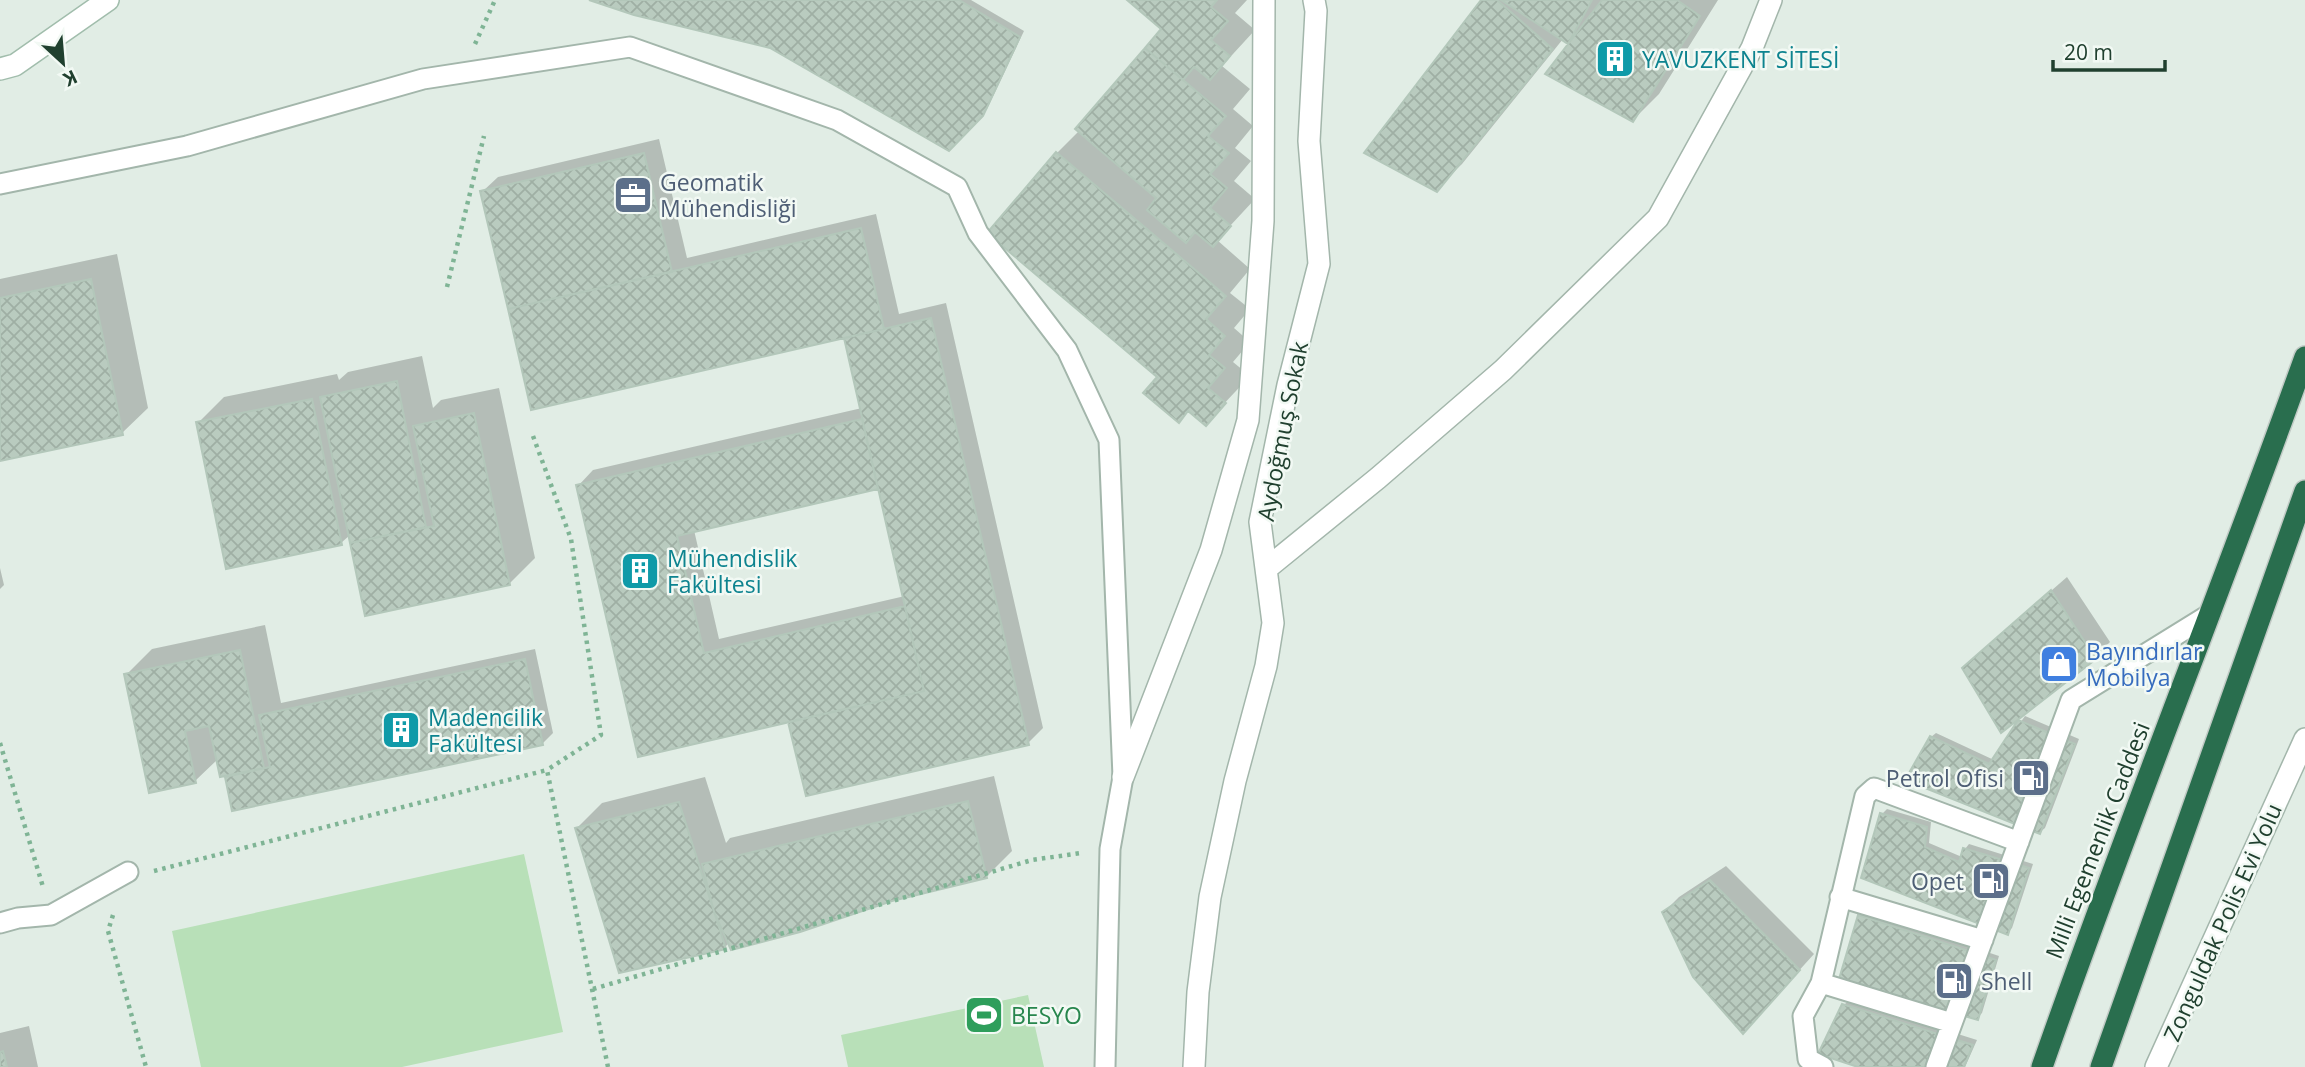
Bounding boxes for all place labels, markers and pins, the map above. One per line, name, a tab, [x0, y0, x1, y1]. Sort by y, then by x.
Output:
building icon: YAVUZKENT SİTESİ	[1594, 38, 1636, 80]
place label: YAVUZKENT SİTESİ	[1642, 43, 1839, 75]
place label: Geomatik Mühendisliği	[660, 166, 797, 224]
office icon: Geomatik Mühendisliği	[612, 174, 654, 216]
place label: Mühendislik Fakültesi	[667, 542, 797, 600]
building icon: Mühendislik Fakültesi	[619, 550, 661, 592]
place label: Bayındırlar Mobilya	[2086, 635, 2203, 693]
shop icon: Bayındırlar Mobilya	[2038, 643, 2080, 685]
place label: Madencilik Fakültesi	[428, 701, 543, 759]
building icon: Madencilik Fakültesi	[380, 709, 422, 751]
fuel station icon: Petrol Ofisi	[2010, 757, 2052, 799]
place label: Petrol Ofisi	[1886, 762, 2004, 794]
fuel station icon: Opet	[1970, 860, 2012, 902]
place label: Opet	[1911, 865, 1964, 897]
fuel station icon: Shell	[1933, 960, 1975, 1002]
place label: Shell	[1981, 965, 2032, 997]
sports icon: BESYO	[963, 994, 1005, 1036]
place label: BESYO	[1011, 999, 1082, 1031]

